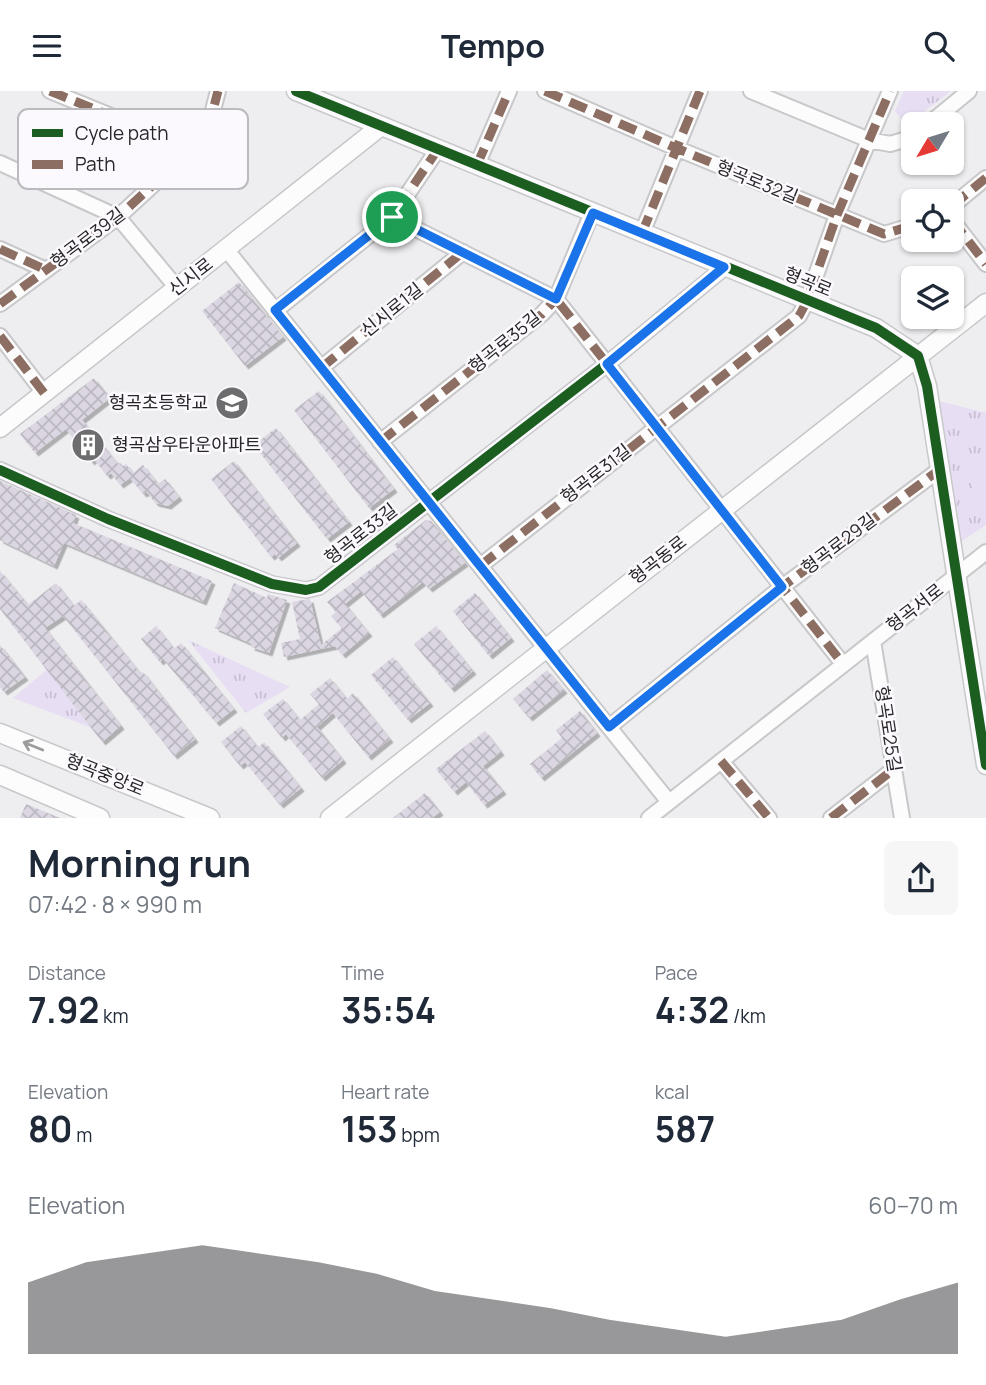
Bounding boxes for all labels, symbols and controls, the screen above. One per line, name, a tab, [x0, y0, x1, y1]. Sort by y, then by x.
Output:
text: Tempo	[441, 24, 545, 68]
icon: menu	[28, 27, 66, 65]
icon: search	[920, 27, 958, 65]
legend	[18, 109, 248, 189]
north arrow	[901, 112, 964, 175]
map controls	[901, 112, 964, 329]
text: Cycle path	[75, 120, 169, 146]
text: Path	[75, 151, 115, 177]
street label: 형곡로32길	[713, 154, 802, 208]
pin	[362, 187, 422, 247]
button: locate	[901, 189, 964, 252]
icon: arrive	[373, 198, 411, 236]
street label: 형곡로39길	[45, 201, 130, 273]
street label: 신시로	[163, 251, 217, 301]
street label: 형곡로	[781, 261, 836, 302]
button: layers	[901, 266, 964, 329]
street label: 신시로1길	[355, 277, 427, 342]
street label: 형곡로35길	[463, 305, 546, 378]
school or university icon: 형곡초등학교	[213, 384, 251, 422]
place label: 형곡초등학교	[109, 390, 208, 414]
building icon: 형곡삼우타운아파트	[69, 426, 107, 464]
place label: 형곡삼우타운아파트	[112, 432, 261, 456]
street label: 형곡로31길	[555, 438, 636, 508]
street label: 형곡로33길	[319, 497, 402, 569]
street label: 형곡로29길	[796, 507, 881, 579]
street label: 형곡동로	[624, 529, 691, 589]
street label: 형곡서로	[881, 577, 948, 637]
street label: 형곡로25길	[870, 684, 908, 774]
one-way arrow	[23, 738, 45, 751]
street label: 형곡중앙로	[62, 747, 148, 801]
text: Morning run	[28, 836, 251, 888]
button: share	[884, 841, 958, 915]
text: 07:42 · 8 × 990 m	[28, 888, 202, 920]
text: Distance	[28, 960, 106, 986]
text: Time	[341, 960, 384, 986]
text: Pace	[655, 960, 698, 986]
text: 7.92	[28, 986, 99, 1034]
text: 35:54	[341, 986, 436, 1034]
text: 4:32	[655, 986, 729, 1034]
text: km	[99, 1003, 129, 1029]
text: /km	[729, 1003, 766, 1029]
text: Elevation	[28, 1079, 108, 1105]
text: Heart rate	[341, 1079, 429, 1105]
text: kcal	[655, 1079, 689, 1105]
text: 80	[28, 1105, 72, 1153]
text: 153	[341, 1105, 398, 1153]
text: 587	[655, 1105, 715, 1153]
text: m	[72, 1122, 92, 1148]
text: bpm	[398, 1122, 440, 1148]
text: Elevation	[28, 1189, 125, 1221]
text: 60–70 m	[868, 1189, 958, 1221]

